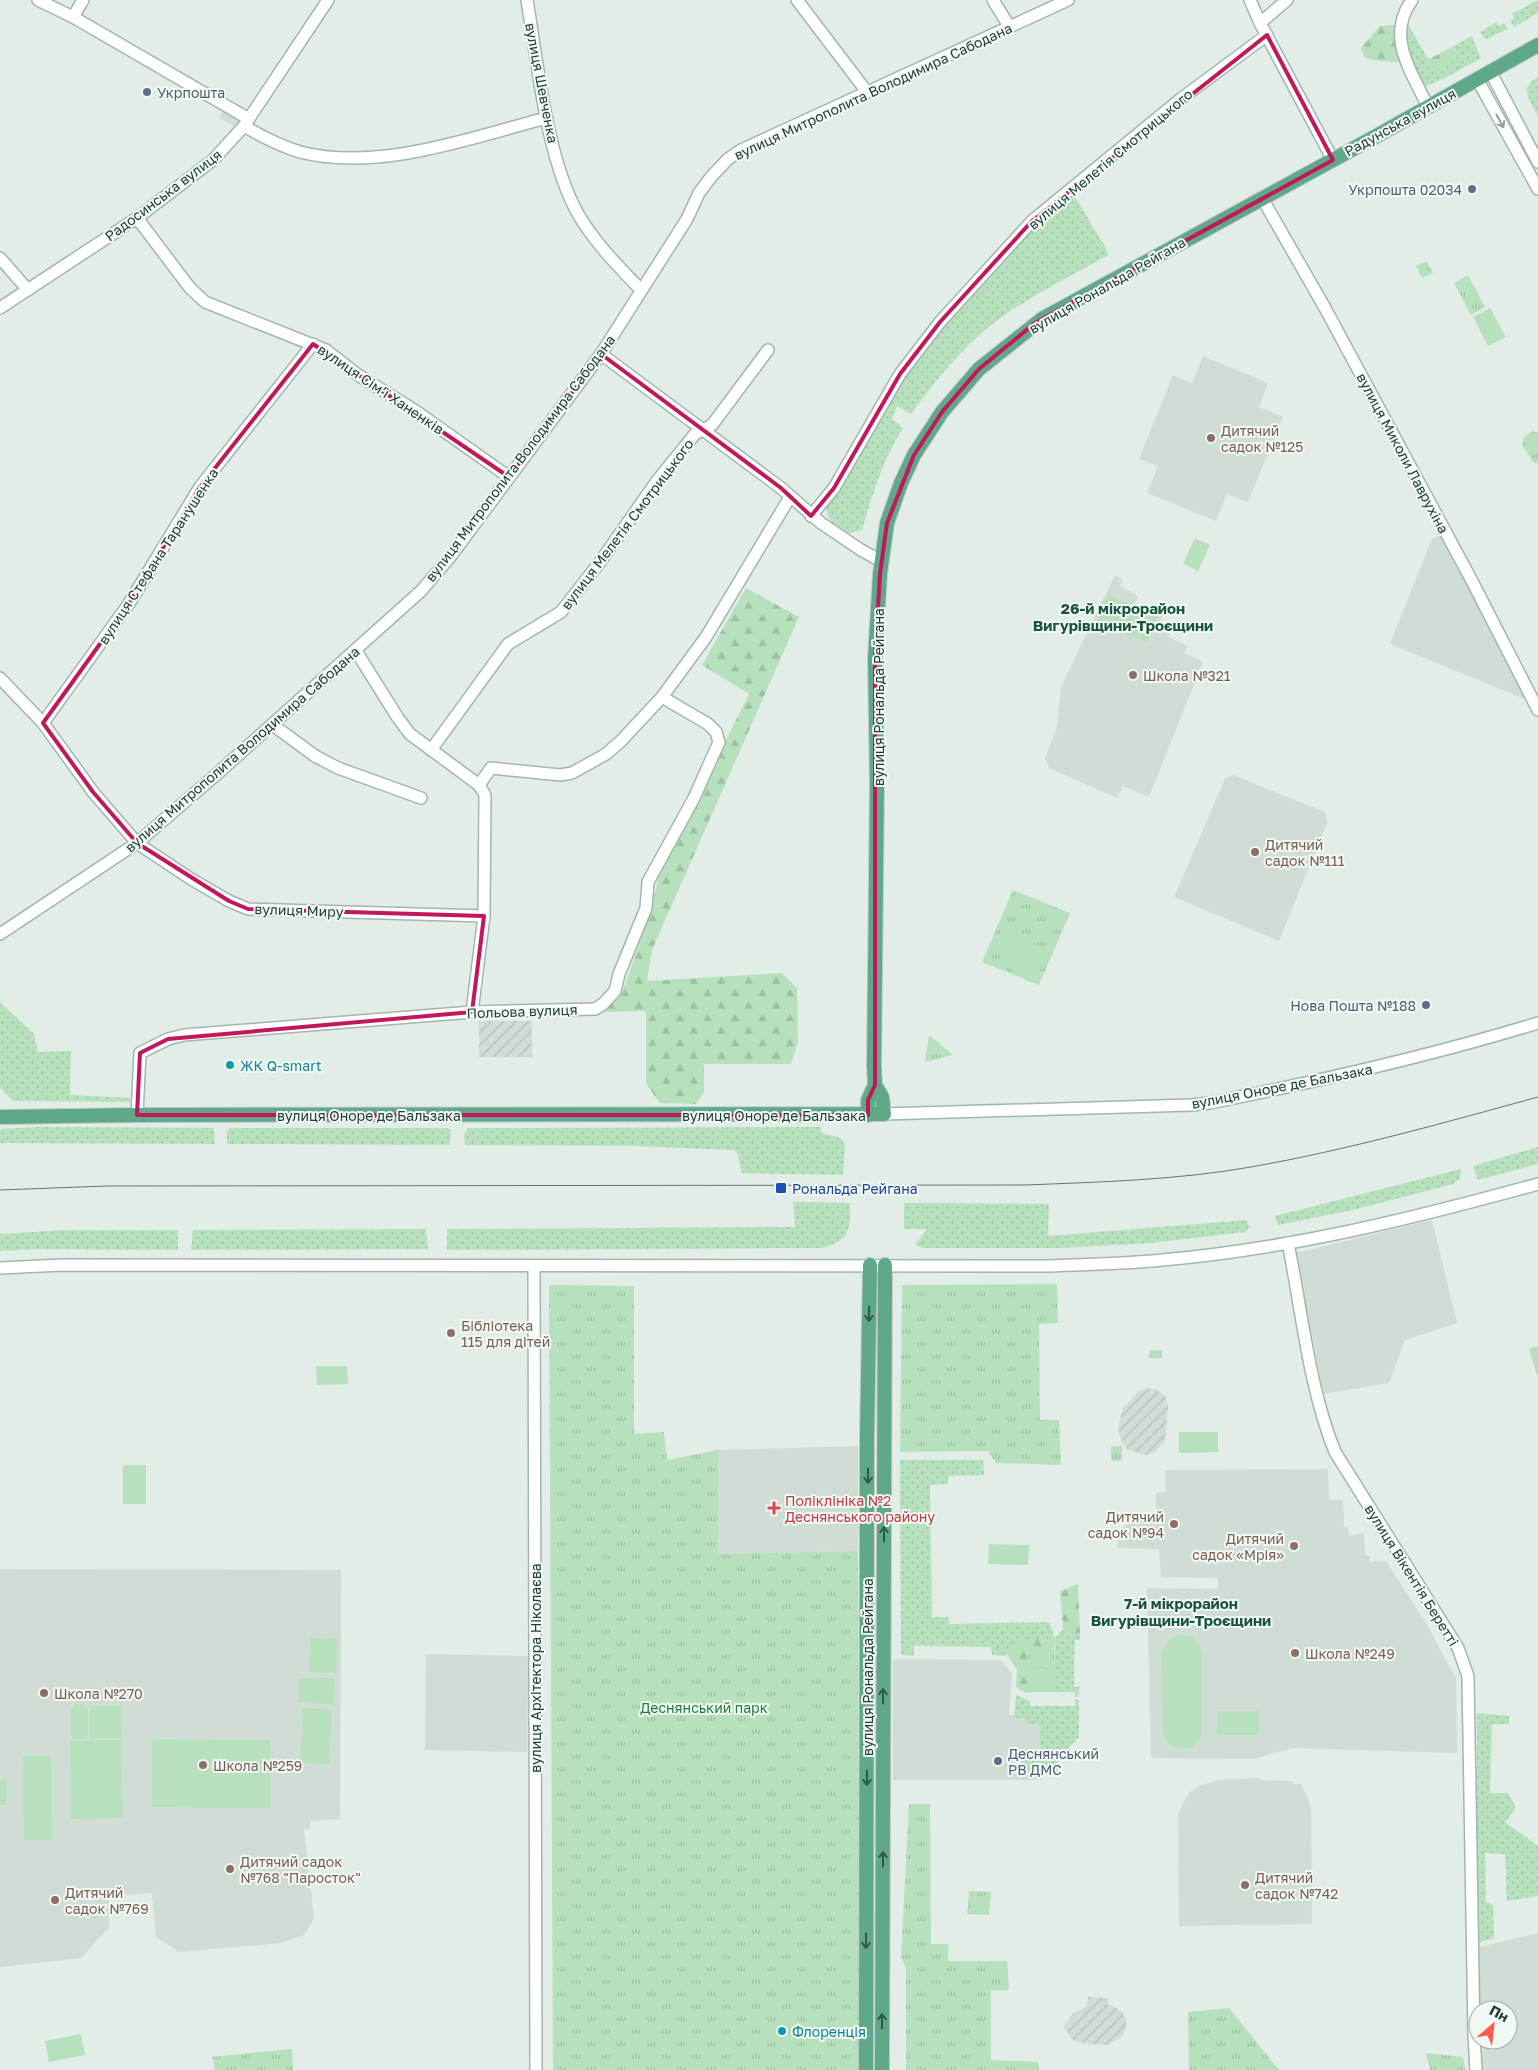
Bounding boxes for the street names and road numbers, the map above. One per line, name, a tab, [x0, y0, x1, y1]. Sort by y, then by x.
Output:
street label: вулиця Митрополита Володимира Сабодана	[731, 19, 1015, 163]
street label: вулиця Шевченка	[522, 21, 562, 145]
street label: Радунська вулиця	[1341, 84, 1459, 160]
street label: вулиця Мелетія Смотрицького	[1024, 85, 1196, 233]
street label: Радосинська вулиця	[101, 146, 225, 244]
street label: вулиця Рональда Рейгана	[1026, 233, 1188, 337]
street label: вулиця Митрополита Володимира Сабодана	[422, 331, 618, 585]
street label: вулиця Сімʼї Ханенків	[315, 340, 447, 438]
street label: вулиця Миколи Лаврухіна	[1353, 370, 1453, 536]
street label: вулиця Мелетія Смотрицького	[557, 435, 697, 613]
street label: вулиця Стефана Таранушенка	[95, 465, 221, 647]
street label: вулиця Рональда Рейгана	[870, 608, 887, 786]
street label: вулиця Митрополита Володимира Сабодана	[121, 643, 363, 855]
street label: вулиця Миру	[254, 900, 344, 920]
street label: Польова вулиця	[466, 1001, 578, 1021]
street label: вулиця Оноре де Бальзака	[1190, 1060, 1374, 1112]
street label: вулиця Оноре де Бальзака	[277, 1107, 461, 1124]
street label: вулиця Оноре де Бальзака	[682, 1107, 866, 1124]
street label: вулиця Вікентія Беретті	[1361, 1501, 1463, 1649]
street label: вулиця Архітектора Ніколаєва	[527, 1563, 544, 1773]
street label: вулиця Рональда Рейгана	[859, 1578, 876, 1756]

